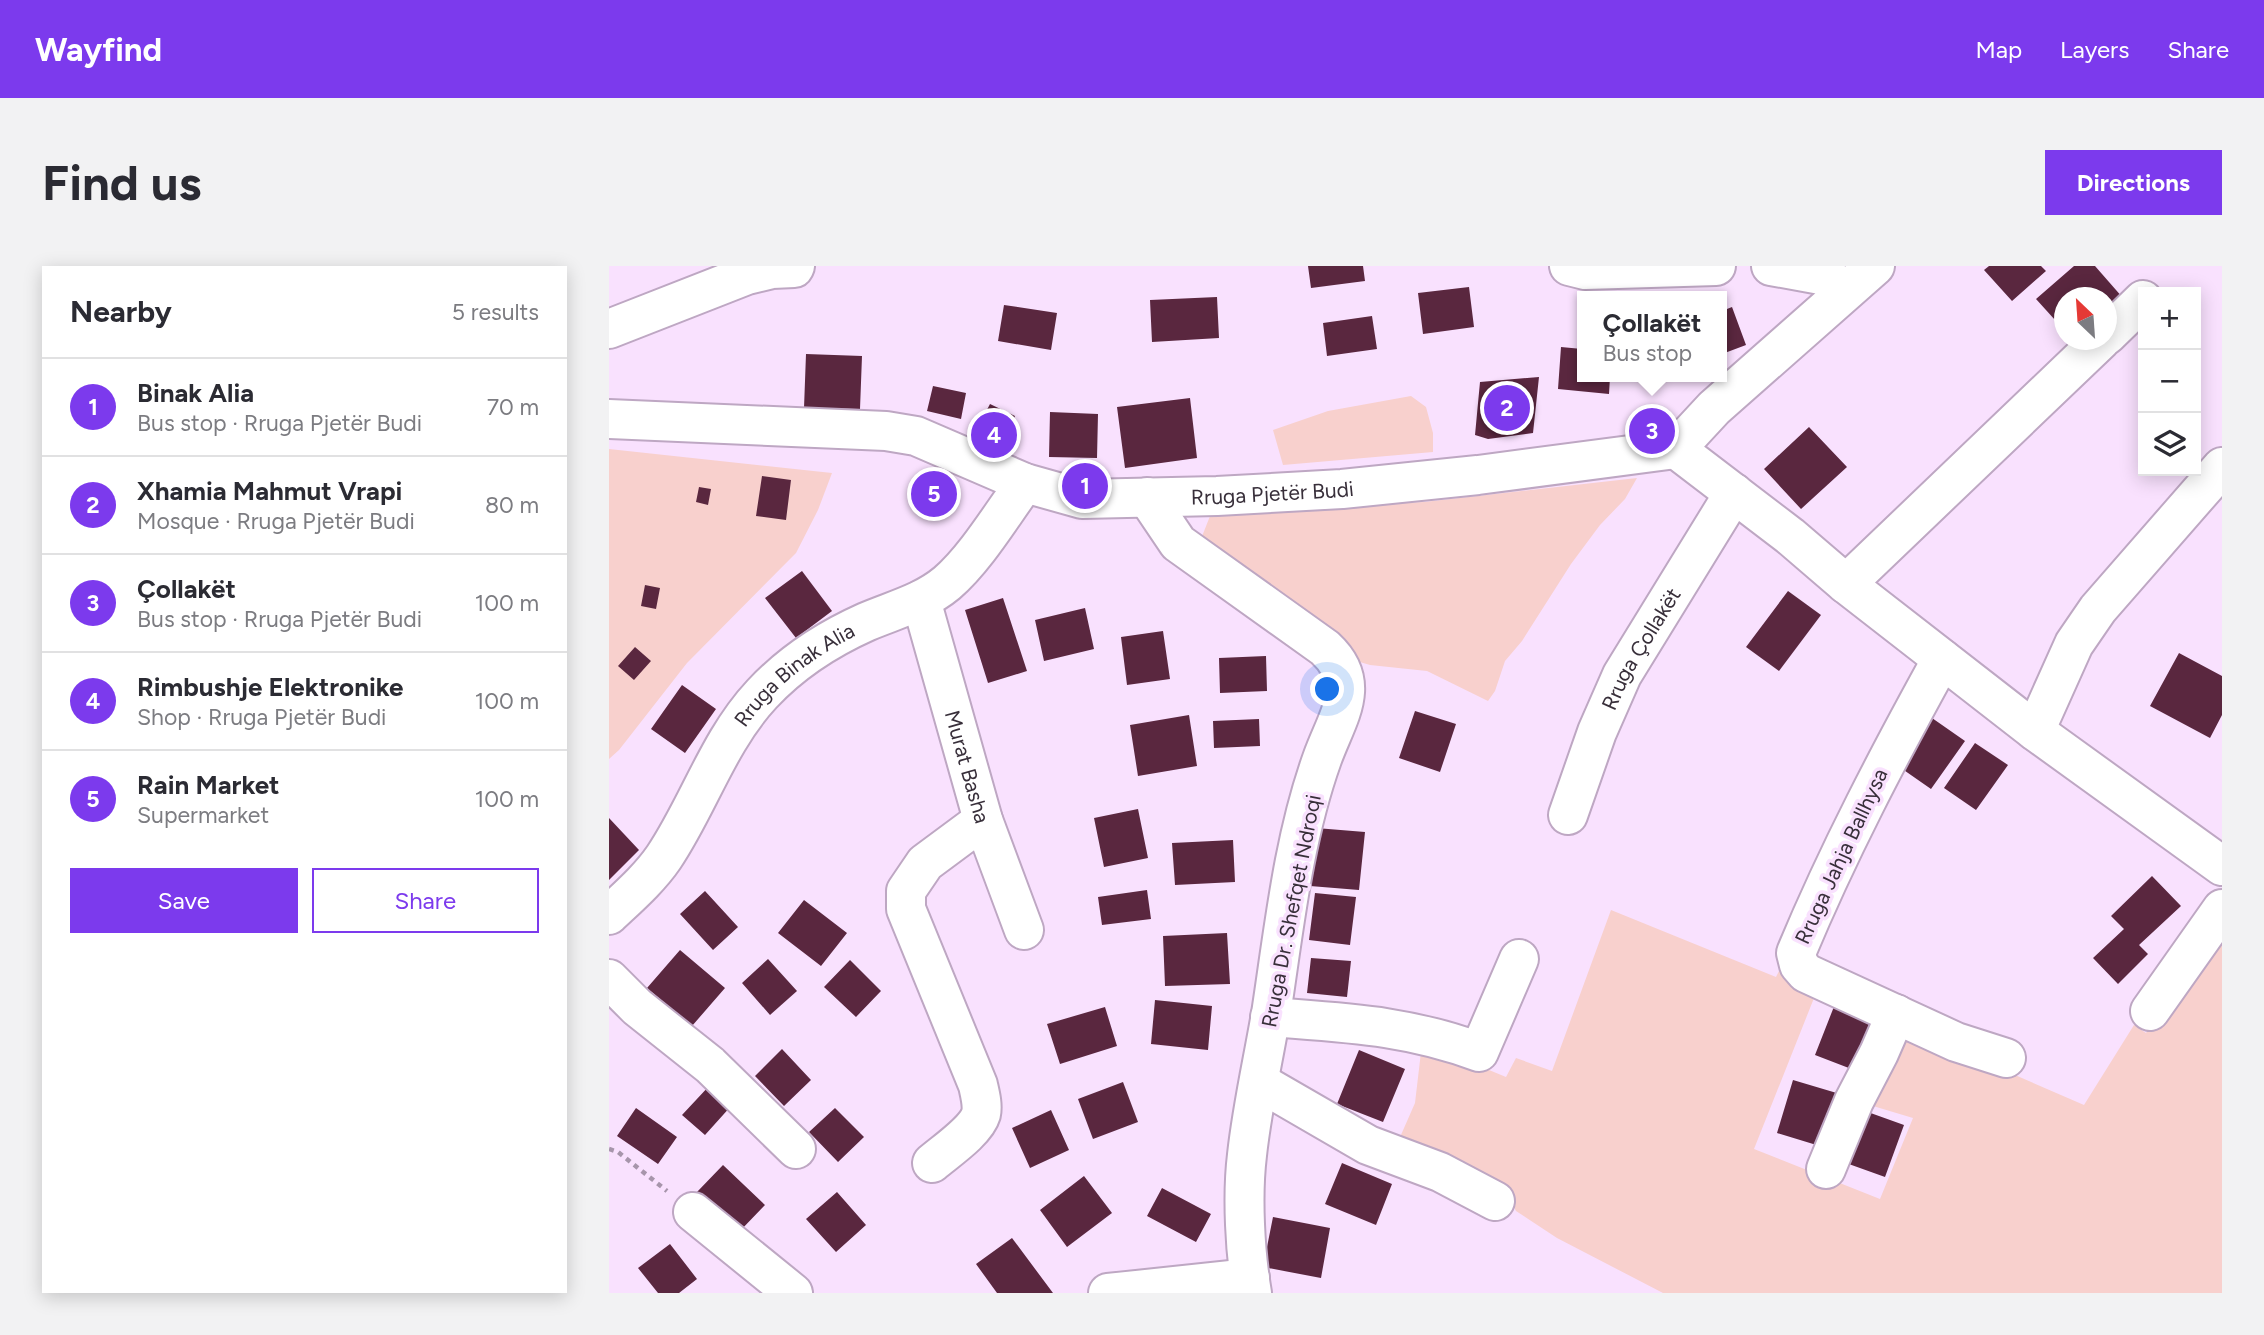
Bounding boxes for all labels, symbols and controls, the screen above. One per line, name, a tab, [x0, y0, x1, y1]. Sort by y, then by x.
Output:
text: Wayfind	[35, 30, 162, 69]
text: Map	[1975, 35, 2022, 64]
text: Layers	[2060, 35, 2129, 64]
text: Share	[2167, 35, 2229, 64]
button: Directions	[2045, 150, 2222, 215]
text: Find us	[42, 153, 201, 212]
north arrow	[2054, 287, 2117, 350]
map controls	[2138, 287, 2201, 476]
button: +	[2138, 287, 2201, 350]
popup	[1577, 291, 1727, 382]
text: Nearby	[70, 293, 172, 330]
text: 5 results	[452, 298, 539, 326]
text: Çollakët	[1603, 307, 1701, 339]
text: Bus stop	[1603, 339, 1692, 367]
button: −	[2138, 350, 2201, 413]
text: Binak Alia	[137, 377, 254, 409]
pin: 2	[1484, 382, 1530, 434]
text: 1	[88, 393, 98, 421]
text: 70 m	[487, 393, 539, 421]
pin: 3	[1629, 405, 1675, 457]
text: Bus stop · Rruga Pjetër Budi	[137, 409, 422, 437]
pin: 4	[971, 409, 1017, 461]
button: layers	[2138, 413, 2201, 476]
pin: 1	[1062, 460, 1108, 512]
pin: 5	[911, 468, 957, 520]
text: Xhamia Mahmut Vrapi	[137, 475, 402, 507]
street label: Rruga Pjetër Budi	[1191, 475, 1355, 509]
text: 2	[86, 491, 100, 519]
text: 80 m	[485, 491, 539, 519]
text: Mosque · Rruga Pjetër Budi	[137, 507, 415, 535]
text: Çollakët	[137, 573, 236, 605]
street label: Rruga Çollakët	[1596, 583, 1685, 714]
text: 3	[87, 589, 99, 617]
text: 100 m	[475, 589, 539, 617]
text: Bus stop · Rruga Pjetër Budi	[137, 605, 422, 633]
street label: Rruga Binak Alia	[728, 617, 858, 731]
text: Rimbushje Elektronike	[137, 671, 403, 703]
your location	[1310, 672, 1344, 706]
text: 4	[86, 687, 100, 715]
text: 100 m	[475, 687, 539, 715]
text: Shop · Rruga Pjetër Budi	[137, 703, 386, 731]
street label: Murat Basha	[940, 707, 996, 826]
street label: Rruga Jahja Ballhysa	[1789, 764, 1893, 948]
text: Rain Market	[137, 769, 280, 801]
text: 5	[86, 785, 100, 813]
text: 100 m	[475, 785, 539, 813]
street label: Rruga Dr. Shefqet Ndroqi	[1256, 792, 1326, 1030]
text: Supermarket	[137, 801, 269, 829]
button: Save	[70, 868, 298, 933]
button: Share	[312, 868, 539, 933]

